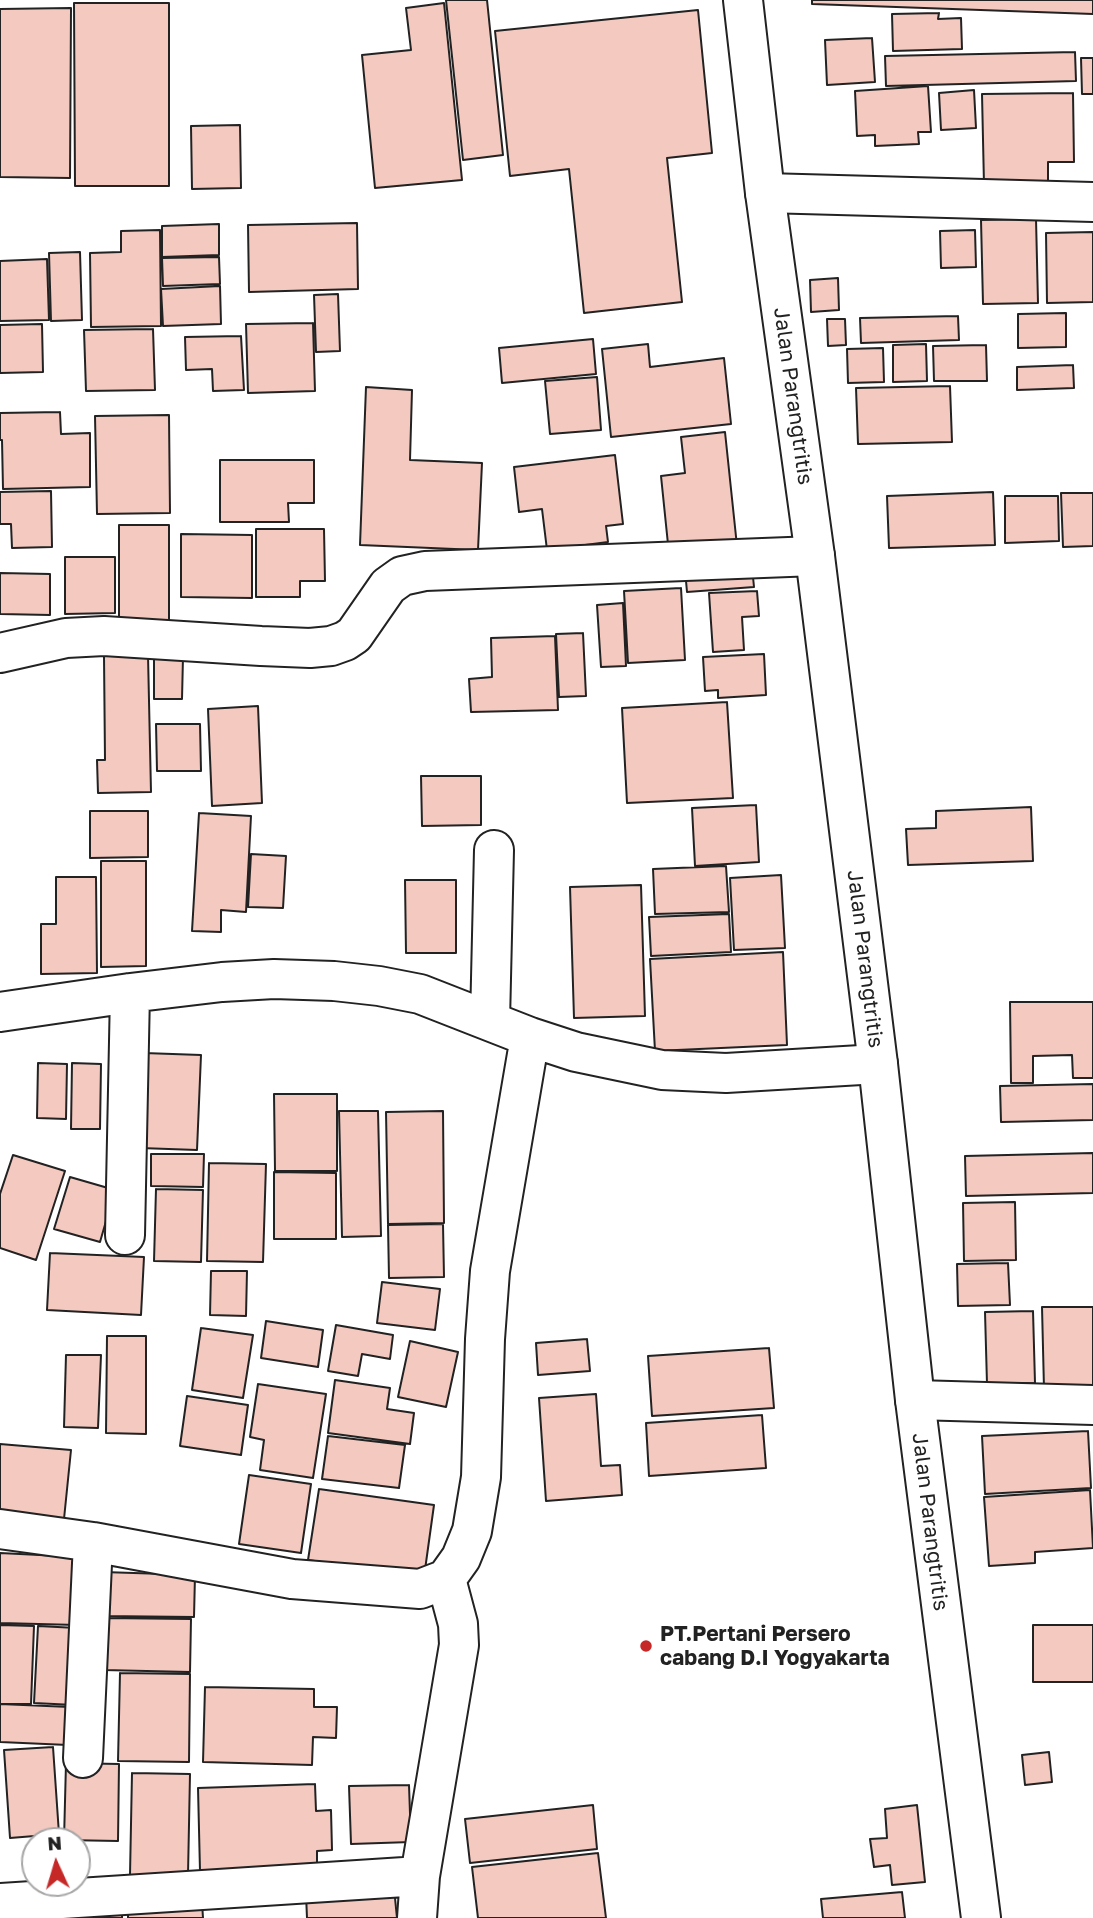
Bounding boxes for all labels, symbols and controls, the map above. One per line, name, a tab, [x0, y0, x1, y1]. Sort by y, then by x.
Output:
street label: Jalan Parangtritis	[768, 306, 818, 486]
street label: Jalan Parangtritis	[842, 869, 888, 1049]
street label: Jalan Parangtritis	[907, 1432, 953, 1612]
place label: PT.Pertani Persero cabang D.I Yogyakarta	[660, 1621, 890, 1671]
marker: PT.Pertani Persero cabang D.I Yogyakarta	[638, 1638, 654, 1654]
north arrow	[21, 1827, 91, 1897]
text: N	[47, 1831, 63, 1855]

